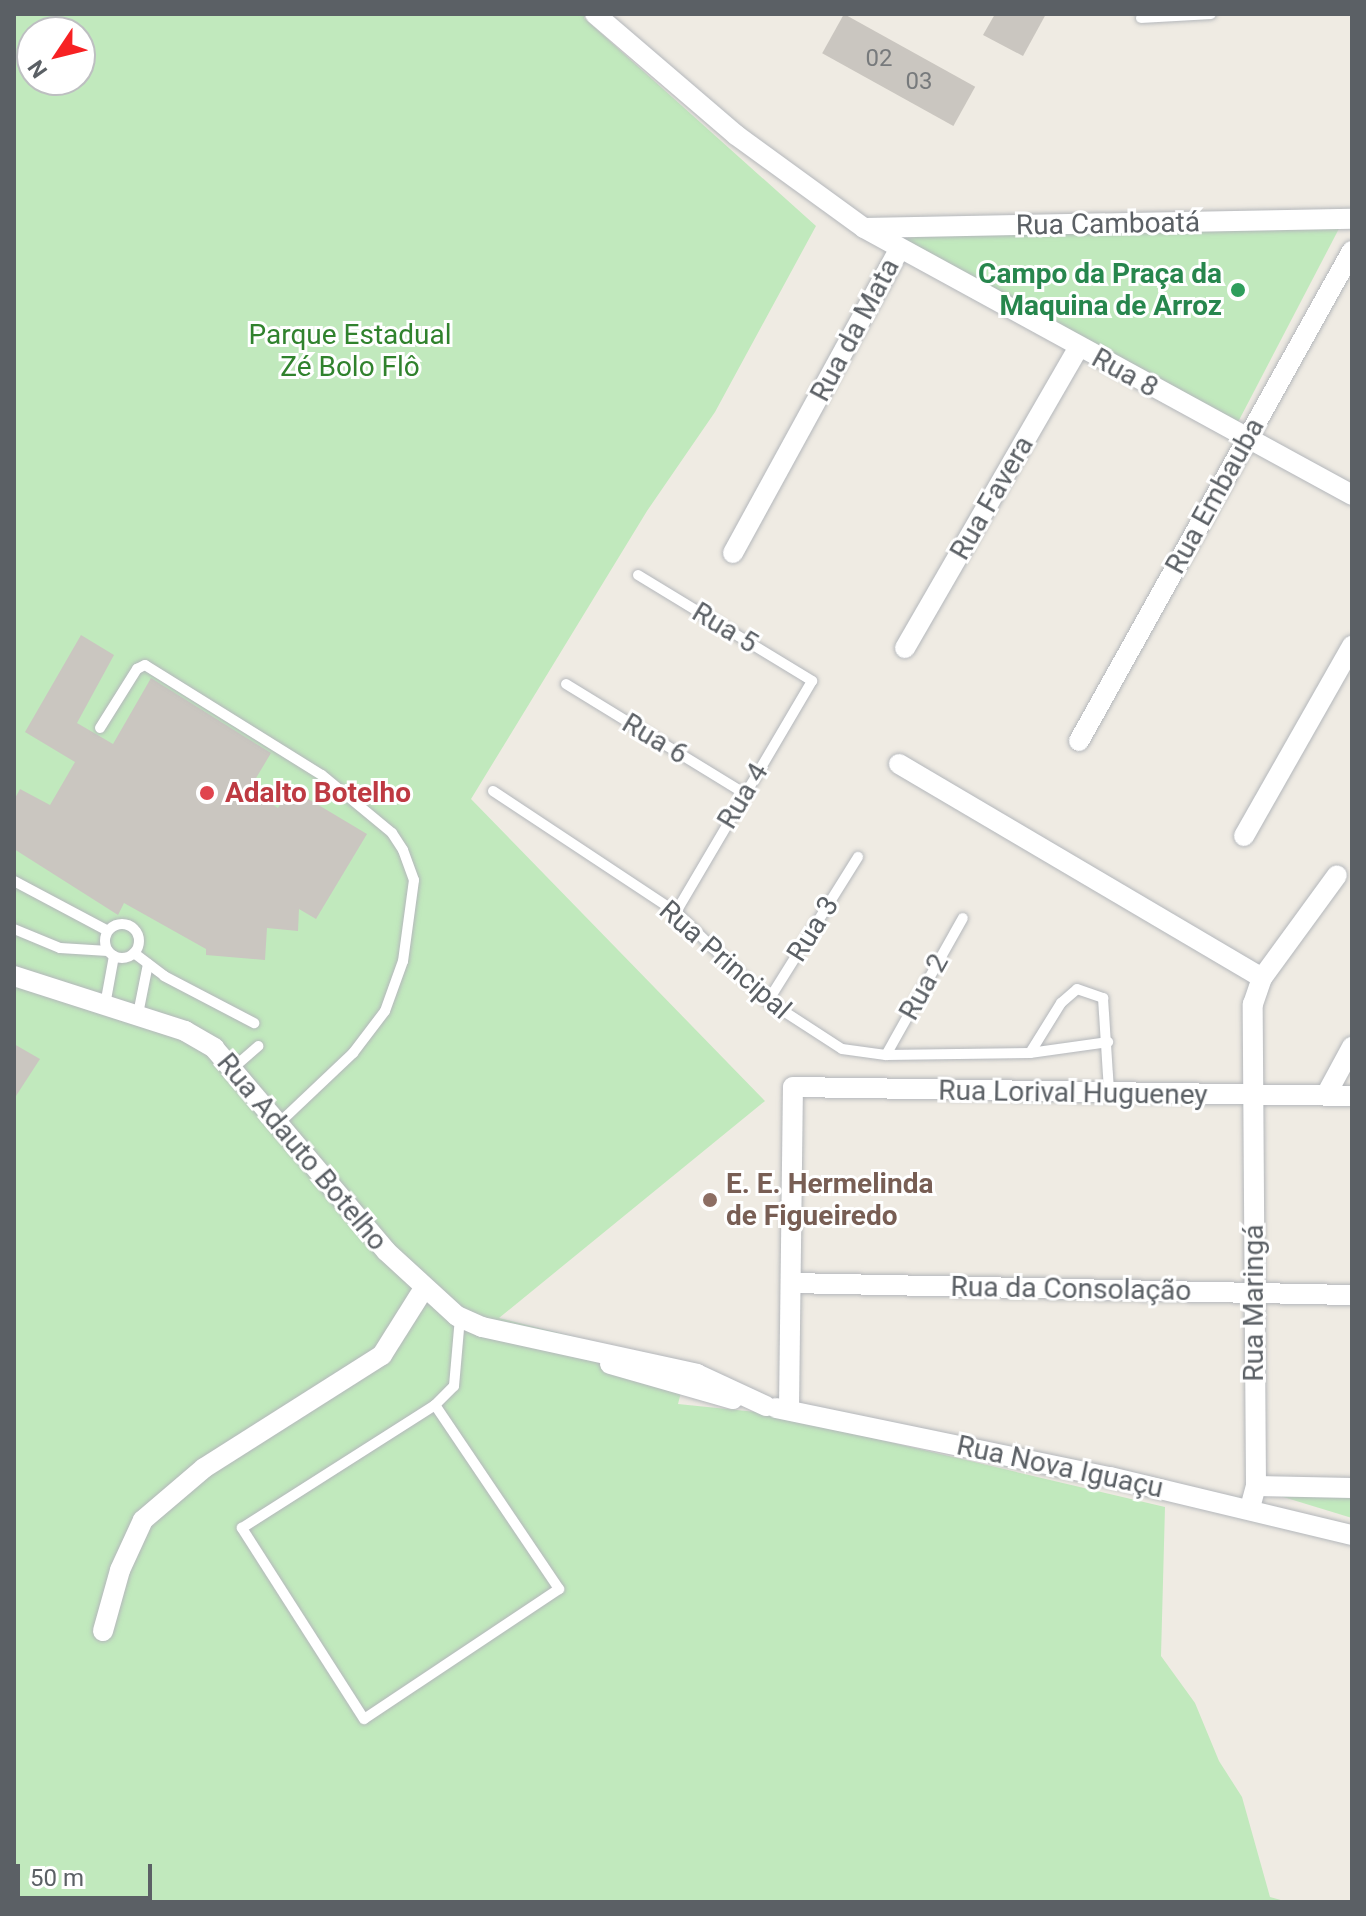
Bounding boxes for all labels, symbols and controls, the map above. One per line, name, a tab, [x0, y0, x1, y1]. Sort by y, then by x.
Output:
north arrow	[16, 16, 96, 96]
house number: 02	[866, 45, 892, 73]
text: N	[23, 55, 52, 82]
house number: 03	[906, 68, 932, 96]
street label: Rua Camboatá	[1016, 206, 1200, 242]
street label: Rua da Mata	[803, 253, 907, 407]
place label: Campo da Praça da Maquina de Arroz	[978, 257, 1222, 323]
marker: Campo da Praça da Maquina de Arroz	[1229, 281, 1247, 299]
park label: Parque Estadual Zé Bolo Flô	[248, 318, 452, 384]
street label: Rua 8	[1086, 341, 1164, 405]
street label: Rua Embauba	[1158, 412, 1272, 580]
street label: Rua Favera	[943, 430, 1041, 566]
street label: Rua 5	[686, 595, 764, 661]
street label: Rua 6	[616, 706, 694, 772]
street label: Rua 4	[710, 757, 776, 835]
place label: Adalto Botelho	[225, 776, 411, 810]
marker: Adalto Botelho	[196, 782, 218, 804]
street label: Rua 3	[780, 890, 846, 968]
street label: Rua Principal	[652, 894, 798, 1026]
street label: Rua 2	[892, 948, 956, 1026]
street label: Rua Adauto Botelho	[210, 1047, 394, 1257]
street label: Rua Lorival Hugueney	[938, 1074, 1208, 1112]
place label: E. E. Hermelinda de Figueiredo	[726, 1167, 933, 1233]
marker: E. E. Hermelinda de Figueiredo	[701, 1191, 719, 1209]
street label: Rua Maringá	[1237, 1224, 1271, 1382]
street label: Rua da Consolação	[950, 1270, 1192, 1308]
street label: Rua Nova Iguaçu	[954, 1429, 1166, 1505]
scale bar	[20, 1848, 156, 1898]
text: 50 m	[30, 1864, 84, 1892]

